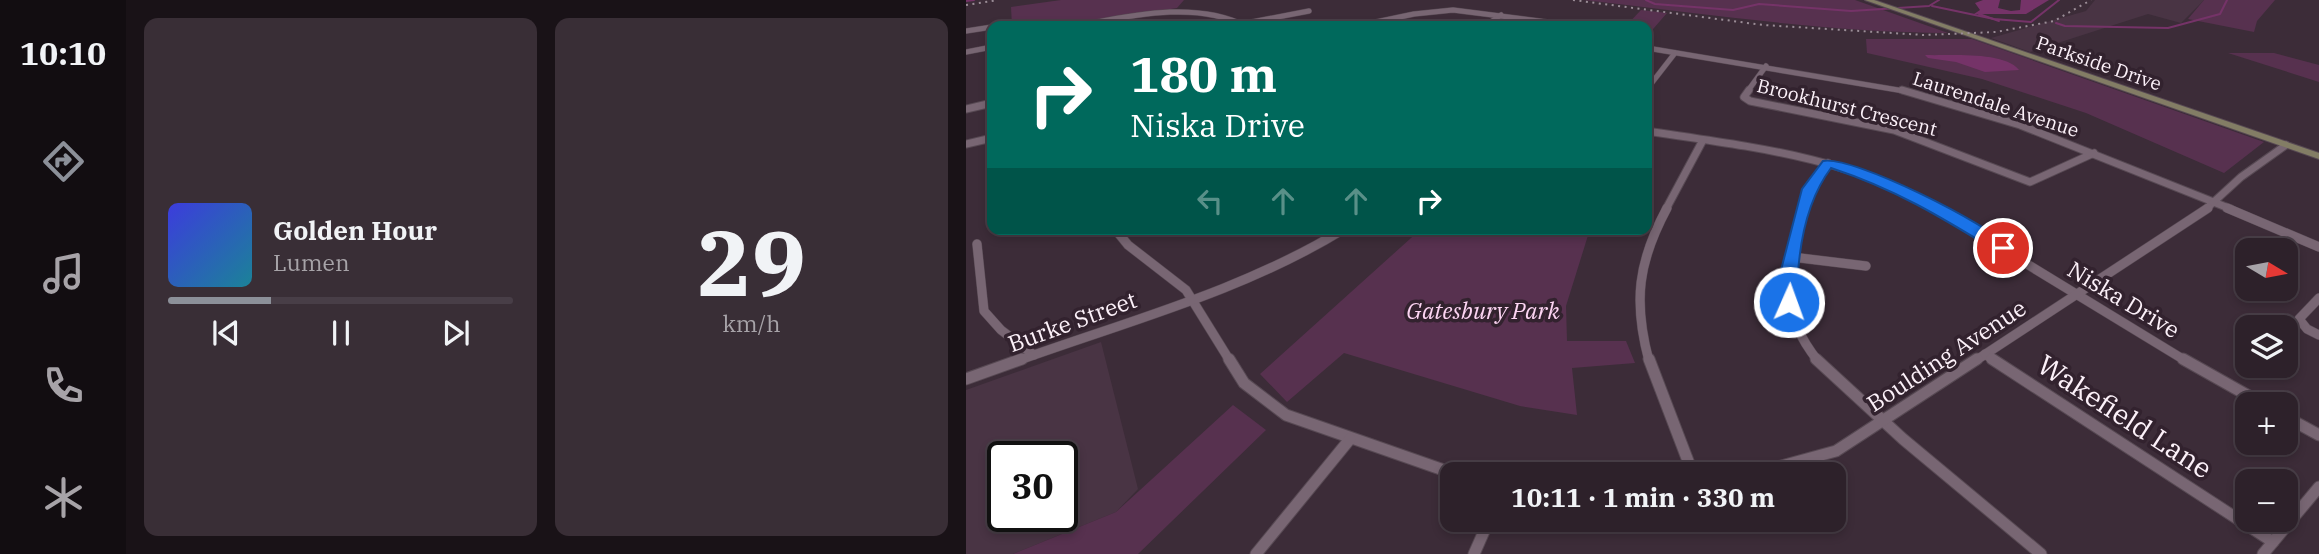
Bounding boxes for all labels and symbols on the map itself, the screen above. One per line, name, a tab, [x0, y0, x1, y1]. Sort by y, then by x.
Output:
street label: Parkside Drive	[2033, 30, 2165, 96]
street label: Laurendale Avenue	[1910, 66, 2082, 142]
street label: Brookhurst Crescent	[1754, 73, 1940, 141]
pin	[1973, 218, 2033, 278]
north arrow	[2235, 238, 2298, 301]
street label: Niska Drive	[2062, 254, 2186, 344]
position arrow	[1752, 265, 1826, 339]
street label: Burke Street	[1003, 284, 1141, 358]
street label: Boulding Avenue	[1861, 292, 2031, 418]
park label: Gatesbury Park	[1406, 295, 1560, 325]
street label: Wakefield Lane	[2031, 346, 2219, 486]
speed limit sign: 30	[987, 441, 1078, 532]

